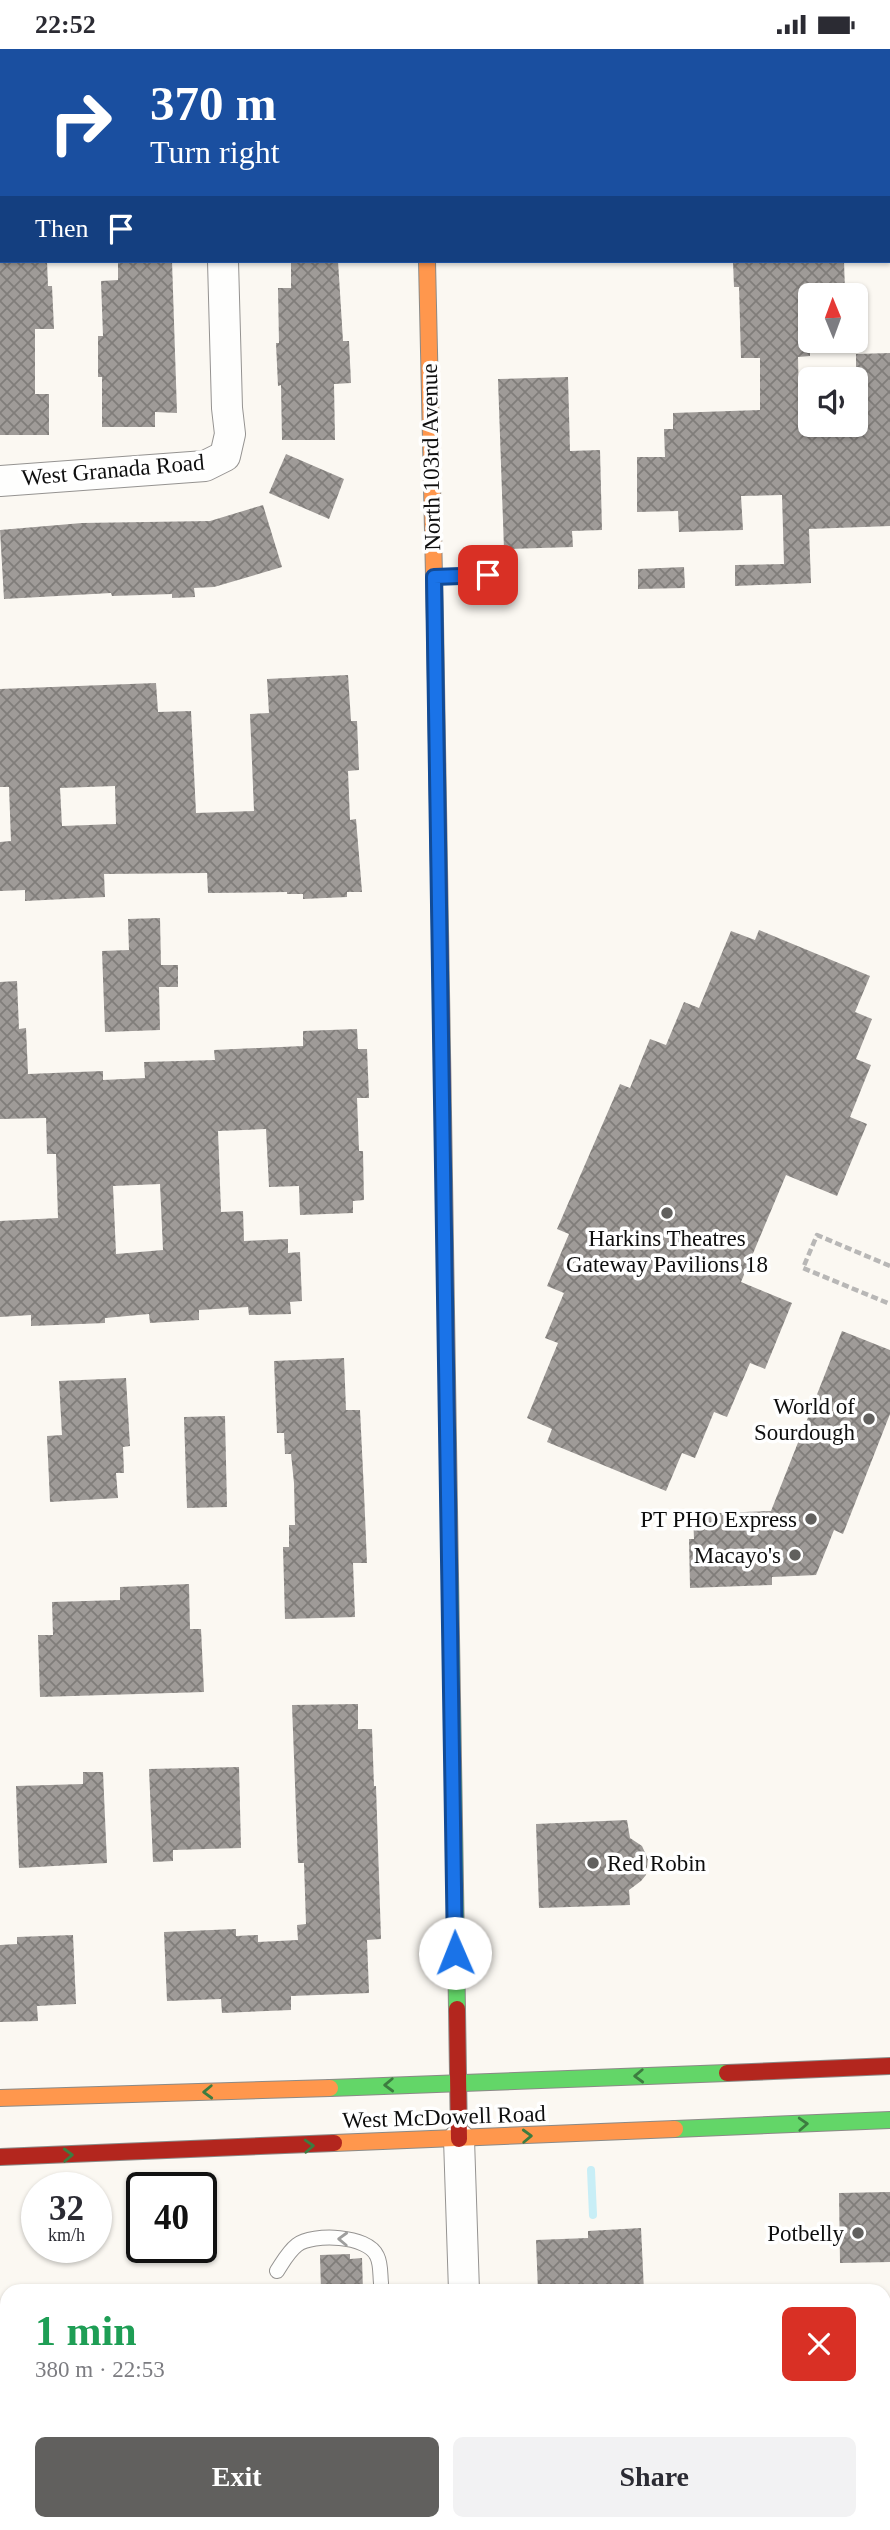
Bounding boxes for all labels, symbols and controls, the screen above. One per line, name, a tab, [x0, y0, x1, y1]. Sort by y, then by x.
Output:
text: 22:52	[35, 10, 96, 39]
text: 370 m	[150, 76, 277, 131]
icon: right	[35, 77, 126, 168]
text: Turn right	[150, 134, 280, 170]
icon: arrive	[102, 210, 140, 248]
text: Then	[35, 214, 88, 243]
north arrow	[798, 283, 868, 353]
map controls	[798, 283, 868, 437]
street label: North 103rd Avenue	[417, 363, 445, 551]
button: sound	[798, 367, 868, 437]
street label: West Granada Road	[21, 450, 206, 490]
pin	[458, 545, 518, 605]
icon: arrive	[469, 556, 507, 594]
marker: Harkins Theatres Gateway Pavilions 18	[659, 1205, 675, 1221]
place label: Harkins Theatres Gateway Pavilions 18	[566, 1226, 768, 1277]
place label: World of Sourdough	[754, 1394, 855, 1445]
marker: World of Sourdough	[861, 1411, 877, 1427]
place label: PT PHO Express	[640, 1507, 797, 1532]
marker: PT PHO Express	[803, 1511, 819, 1527]
place label: Macayo's	[694, 1543, 781, 1568]
marker: Macayo's	[787, 1547, 803, 1563]
place label: Red Robin	[607, 1851, 707, 1876]
marker: Red Robin	[585, 1855, 601, 1871]
position arrow	[418, 1916, 492, 1990]
one-way arrow	[634, 2068, 645, 2083]
one-way arrow	[383, 2078, 394, 2093]
one-way arrow	[202, 2084, 213, 2099]
street label: West McDowell Road	[342, 2101, 547, 2133]
one-way arrow	[798, 2116, 809, 2131]
one-way arrow	[522, 2129, 533, 2144]
one-way arrow	[304, 2138, 315, 2153]
one-way arrow	[63, 2147, 74, 2163]
speed limit sign: 40	[126, 2172, 217, 2263]
text: 32	[49, 2189, 84, 2228]
place label: Potbelly	[767, 2221, 844, 2246]
text: km/h	[48, 2225, 85, 2245]
marker: Potbelly	[850, 2225, 866, 2241]
one-way arrow	[337, 2232, 348, 2247]
button: close	[782, 2307, 856, 2381]
text: 1 min	[35, 2308, 137, 2354]
text: 380 m · 22:53	[35, 2357, 165, 2382]
button: Exit	[35, 2437, 439, 2517]
button: Share	[453, 2437, 856, 2517]

